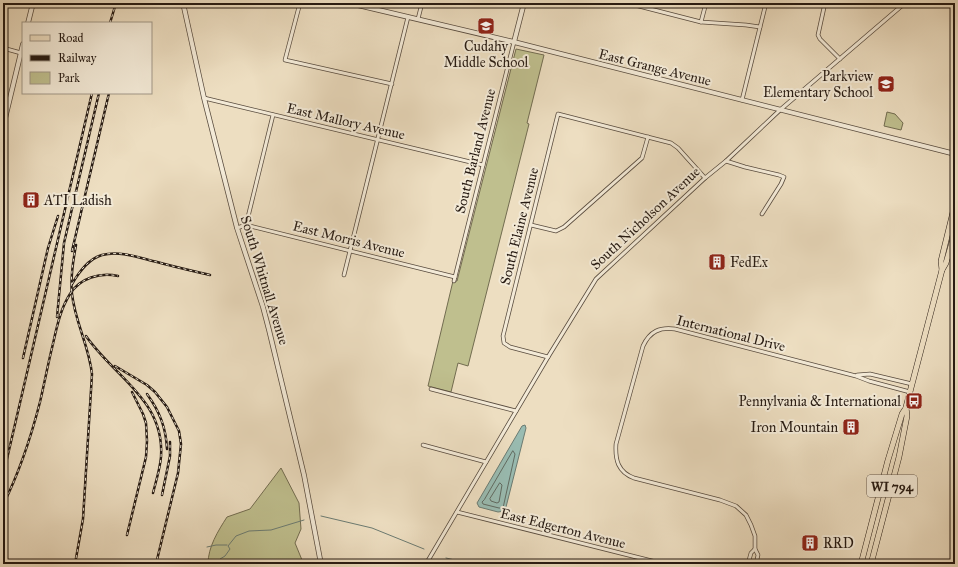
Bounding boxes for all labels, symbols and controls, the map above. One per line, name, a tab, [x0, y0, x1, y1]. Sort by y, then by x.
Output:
school or university icon: Cudahy Middle School	[476, 16, 496, 36]
legend	[22, 22, 152, 94]
text: Road	[58, 31, 84, 45]
place label: Cudahy Middle School	[444, 38, 529, 71]
street label: East Grange Avenue	[597, 45, 713, 90]
text: Railway	[58, 51, 97, 65]
place label: Parkview Elementary School	[763, 68, 874, 101]
text: Park	[58, 71, 80, 85]
school or university icon: Parkview Elementary School	[876, 74, 896, 94]
street label: South Barland Avenue	[452, 87, 499, 215]
street label: East Mallory Avenue	[285, 100, 407, 143]
street label: South Nicholson Avenue	[587, 163, 704, 273]
street label: South Elaine Avenue	[497, 165, 542, 287]
building icon: ATI Ladish	[21, 190, 41, 210]
place label: ATI Ladish	[43, 192, 112, 209]
street label: South Whitnall Avenue	[237, 213, 292, 347]
street label: East Morris Avenue	[291, 217, 407, 262]
building icon: FedEx	[707, 252, 727, 272]
place label: FedEx	[730, 254, 769, 271]
street label: International Drive	[675, 312, 787, 355]
bus stop icon: Pennylvania & International	[904, 391, 924, 411]
place label: Pennylvania & International	[738, 393, 901, 410]
building icon: Iron Mountain	[841, 417, 861, 437]
place label: Iron Mountain	[750, 419, 838, 436]
road number: WI 794	[867, 475, 917, 497]
street label: East Edgerton Avenue	[499, 505, 627, 552]
building icon: RRD	[800, 533, 820, 553]
place label: RRD	[823, 535, 854, 552]

